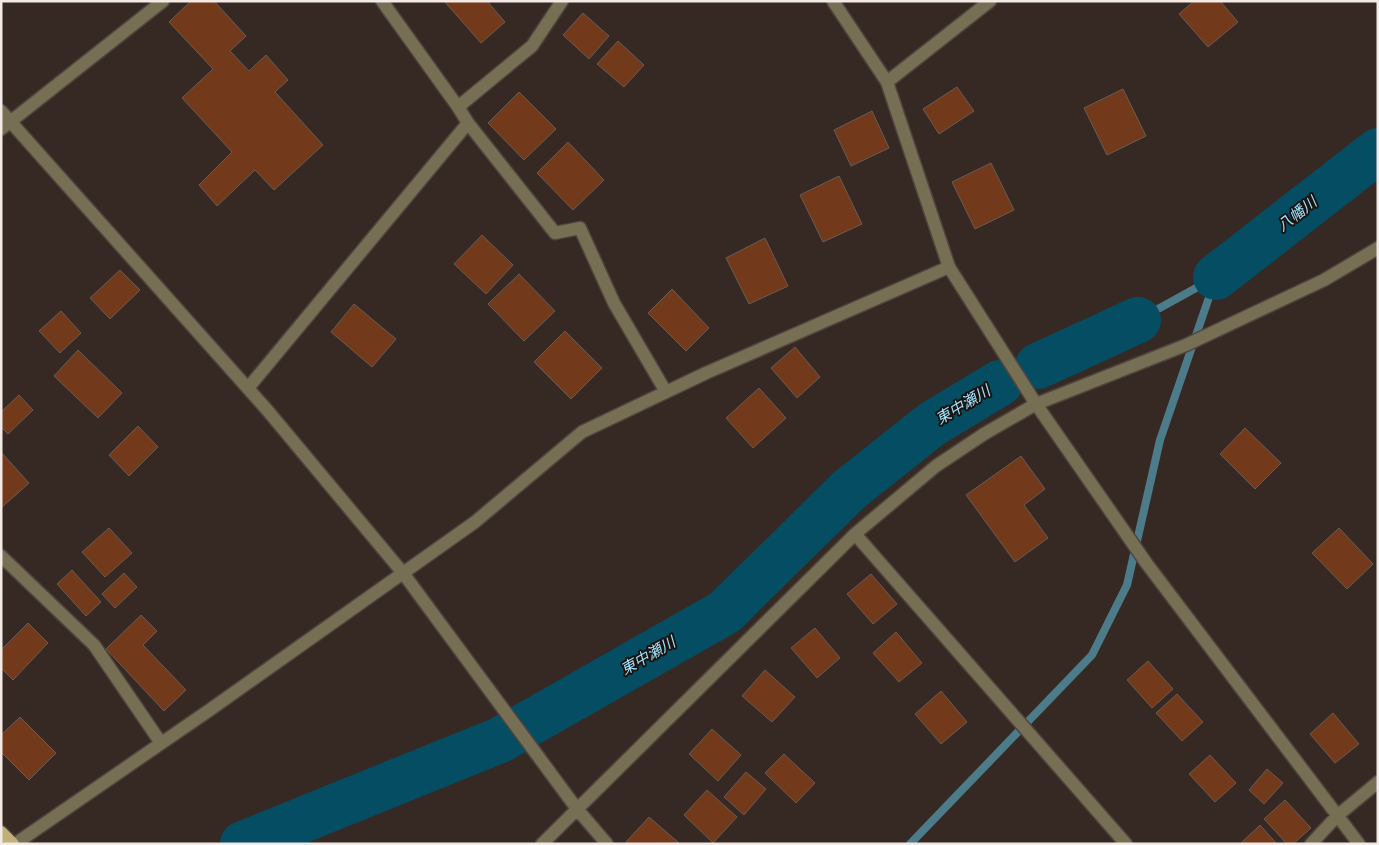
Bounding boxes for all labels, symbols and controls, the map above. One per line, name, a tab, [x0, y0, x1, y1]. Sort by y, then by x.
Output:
water label: 八幡川	[1274, 192, 1322, 235]
water label: 東中瀬川	[933, 381, 995, 428]
water label: 東中瀬川	[618, 632, 680, 679]

